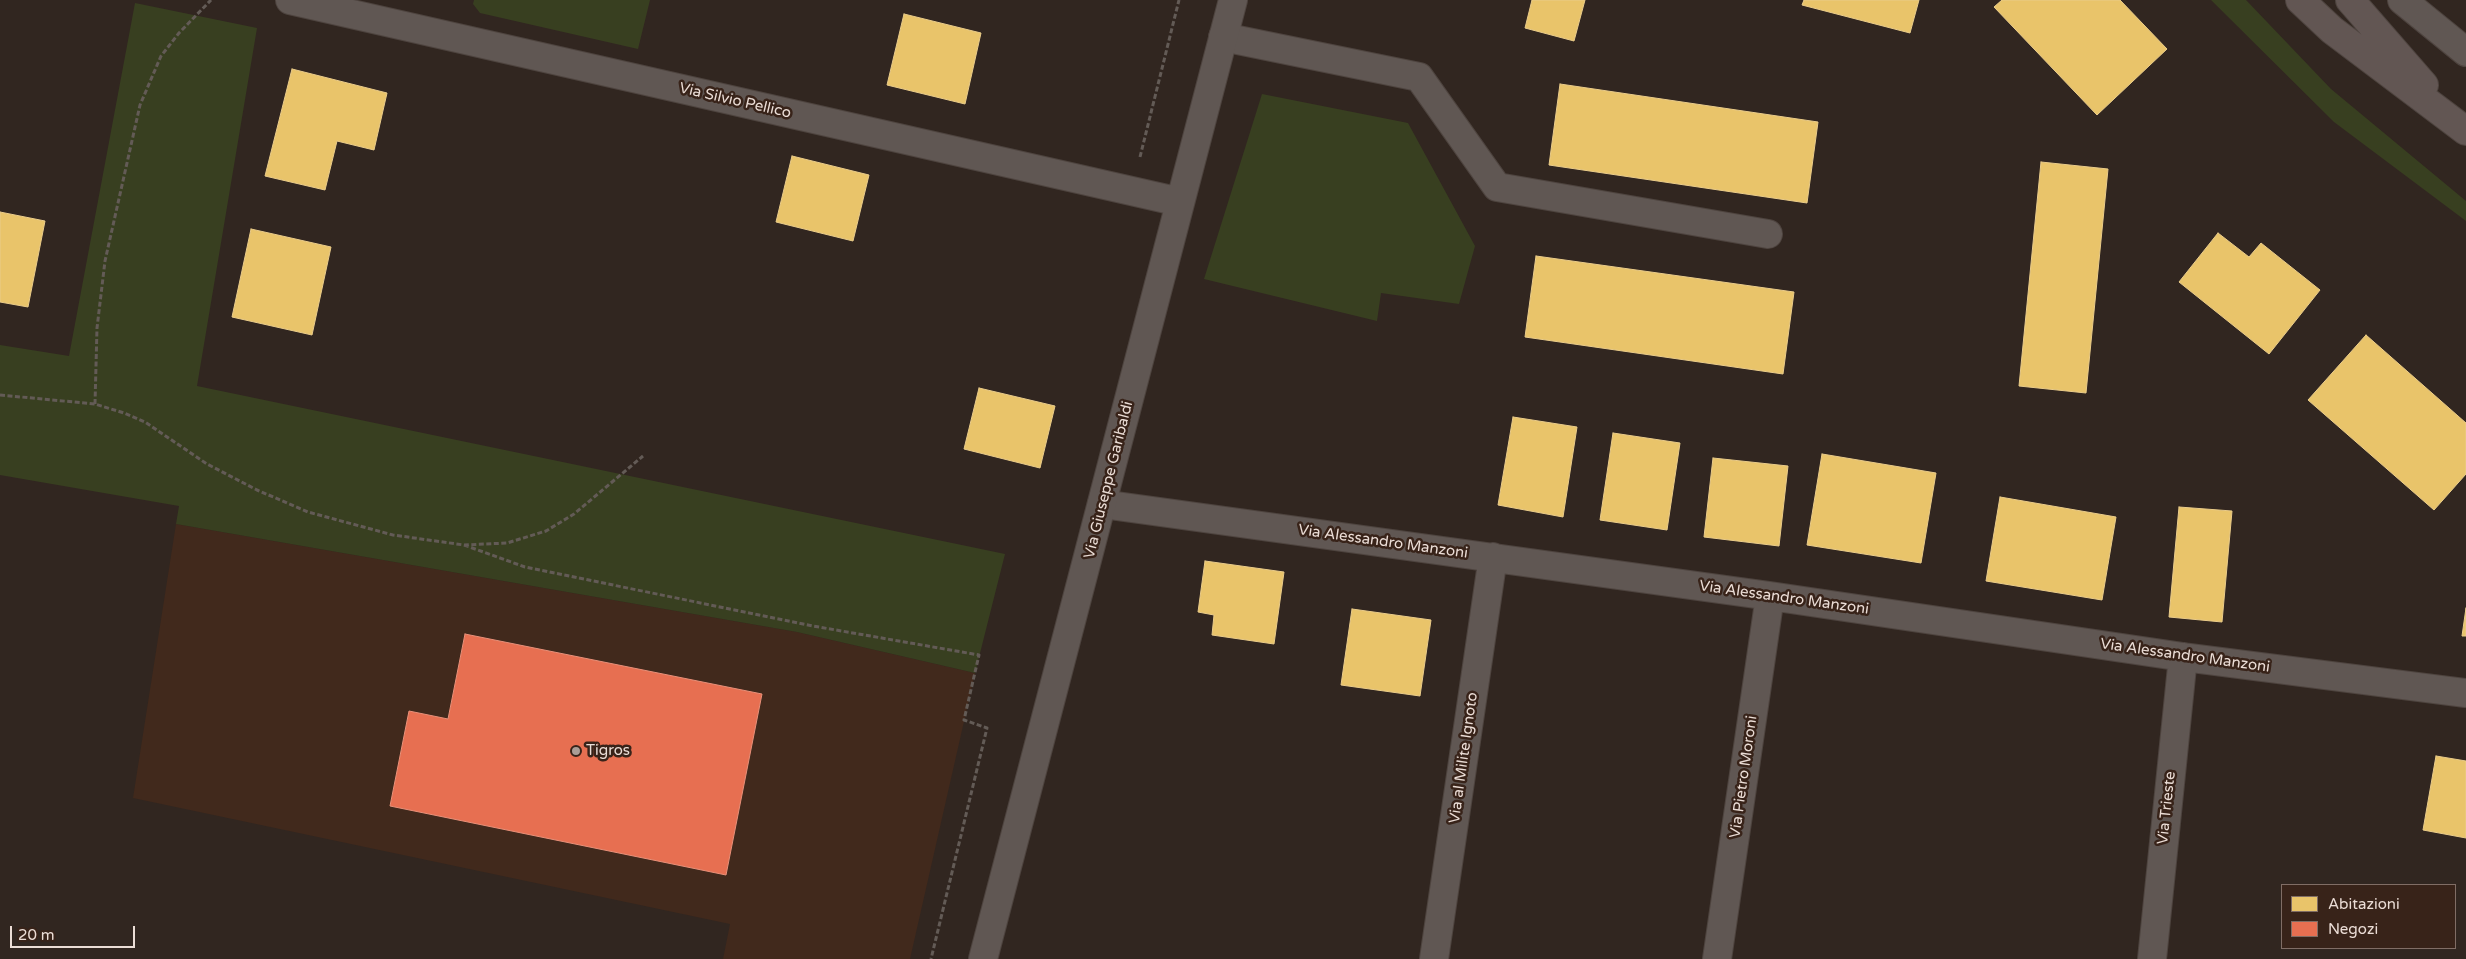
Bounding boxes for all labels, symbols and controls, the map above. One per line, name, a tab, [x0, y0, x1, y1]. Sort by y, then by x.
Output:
street label: Via Silvio Pellico	[677, 79, 793, 123]
street label: Via Giuseppe Garibaldi	[1081, 399, 1137, 561]
street label: Via Alessandro Manzoni	[1297, 521, 1469, 563]
street label: Via Alessandro Manzoni	[1698, 577, 1870, 619]
street label: Via Alessandro Manzoni	[2099, 635, 2271, 677]
street label: Via al Milite Ignoto	[1446, 691, 1482, 825]
street label: Via Pietro Moroni	[1726, 715, 1762, 839]
place label: Tigros	[586, 742, 630, 760]
marker: Tigros	[570, 745, 582, 757]
street label: Via Trieste	[2154, 770, 2180, 846]
legend	[2281, 884, 2456, 949]
text: Abitazioni	[2328, 895, 2400, 913]
scale bar	[12, 916, 138, 948]
text: Negozi	[2328, 920, 2378, 938]
text: 20 m	[18, 926, 55, 944]

